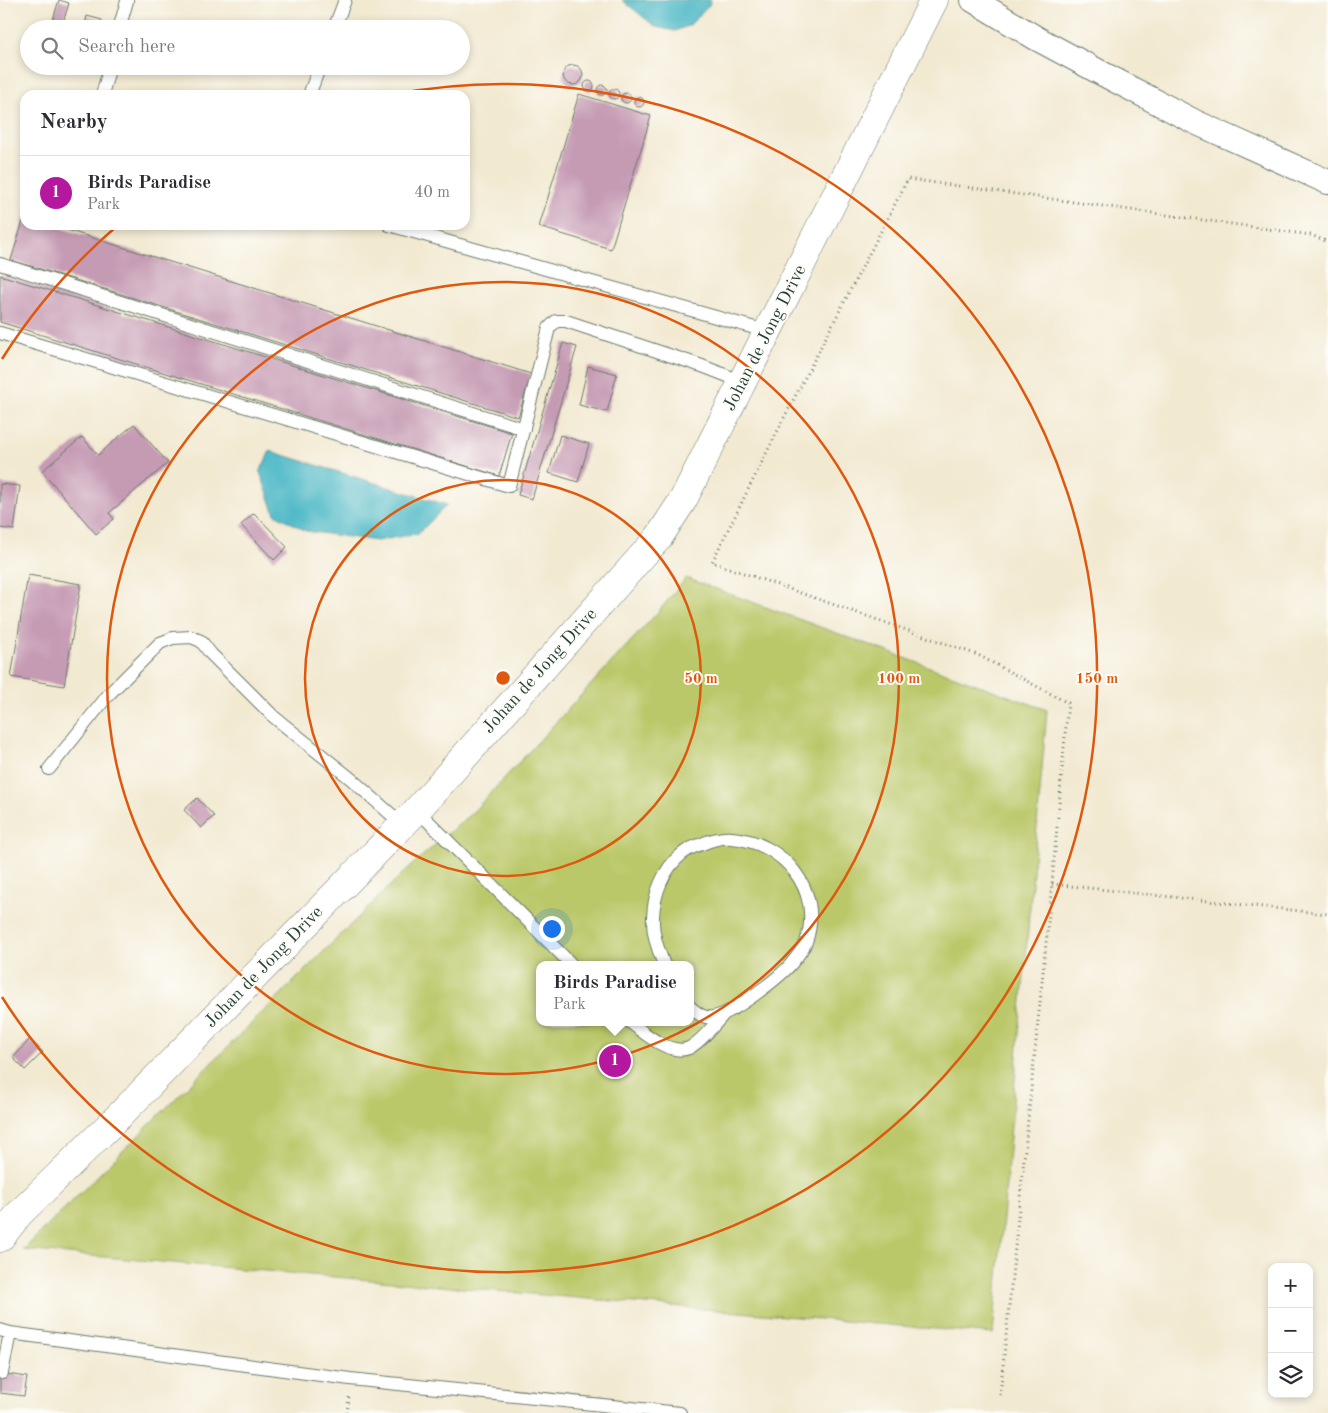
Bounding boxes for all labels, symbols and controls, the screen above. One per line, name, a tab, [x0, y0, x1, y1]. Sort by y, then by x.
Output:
search box	[20, 20, 470, 75]
icon: search	[38, 34, 66, 62]
text: Search here	[78, 38, 175, 57]
text: Nearby	[40, 112, 108, 133]
text: Birds Paradise	[87, 174, 211, 193]
text: 1	[51, 185, 61, 201]
text: 40 m	[414, 185, 450, 201]
text: Park	[87, 197, 120, 213]
street label: Johan de Jong Drive	[720, 262, 810, 414]
street label: Johan de Jong Drive	[479, 605, 601, 737]
centre of rings	[494, 669, 512, 687]
text: 50 m	[684, 672, 718, 687]
text: 100 m	[878, 672, 920, 687]
text: 150 m	[1076, 672, 1118, 687]
street label: Johan de Jong Drive	[202, 903, 326, 1031]
your location	[539, 916, 565, 942]
popup	[536, 961, 694, 1026]
text: Birds Paradise	[553, 974, 677, 993]
text: Park	[553, 997, 586, 1013]
pin: 1	[599, 1042, 631, 1080]
map controls	[1268, 1263, 1313, 1398]
button: +	[1268, 1263, 1313, 1308]
button: −	[1268, 1308, 1313, 1353]
button: layers	[1268, 1353, 1313, 1398]

